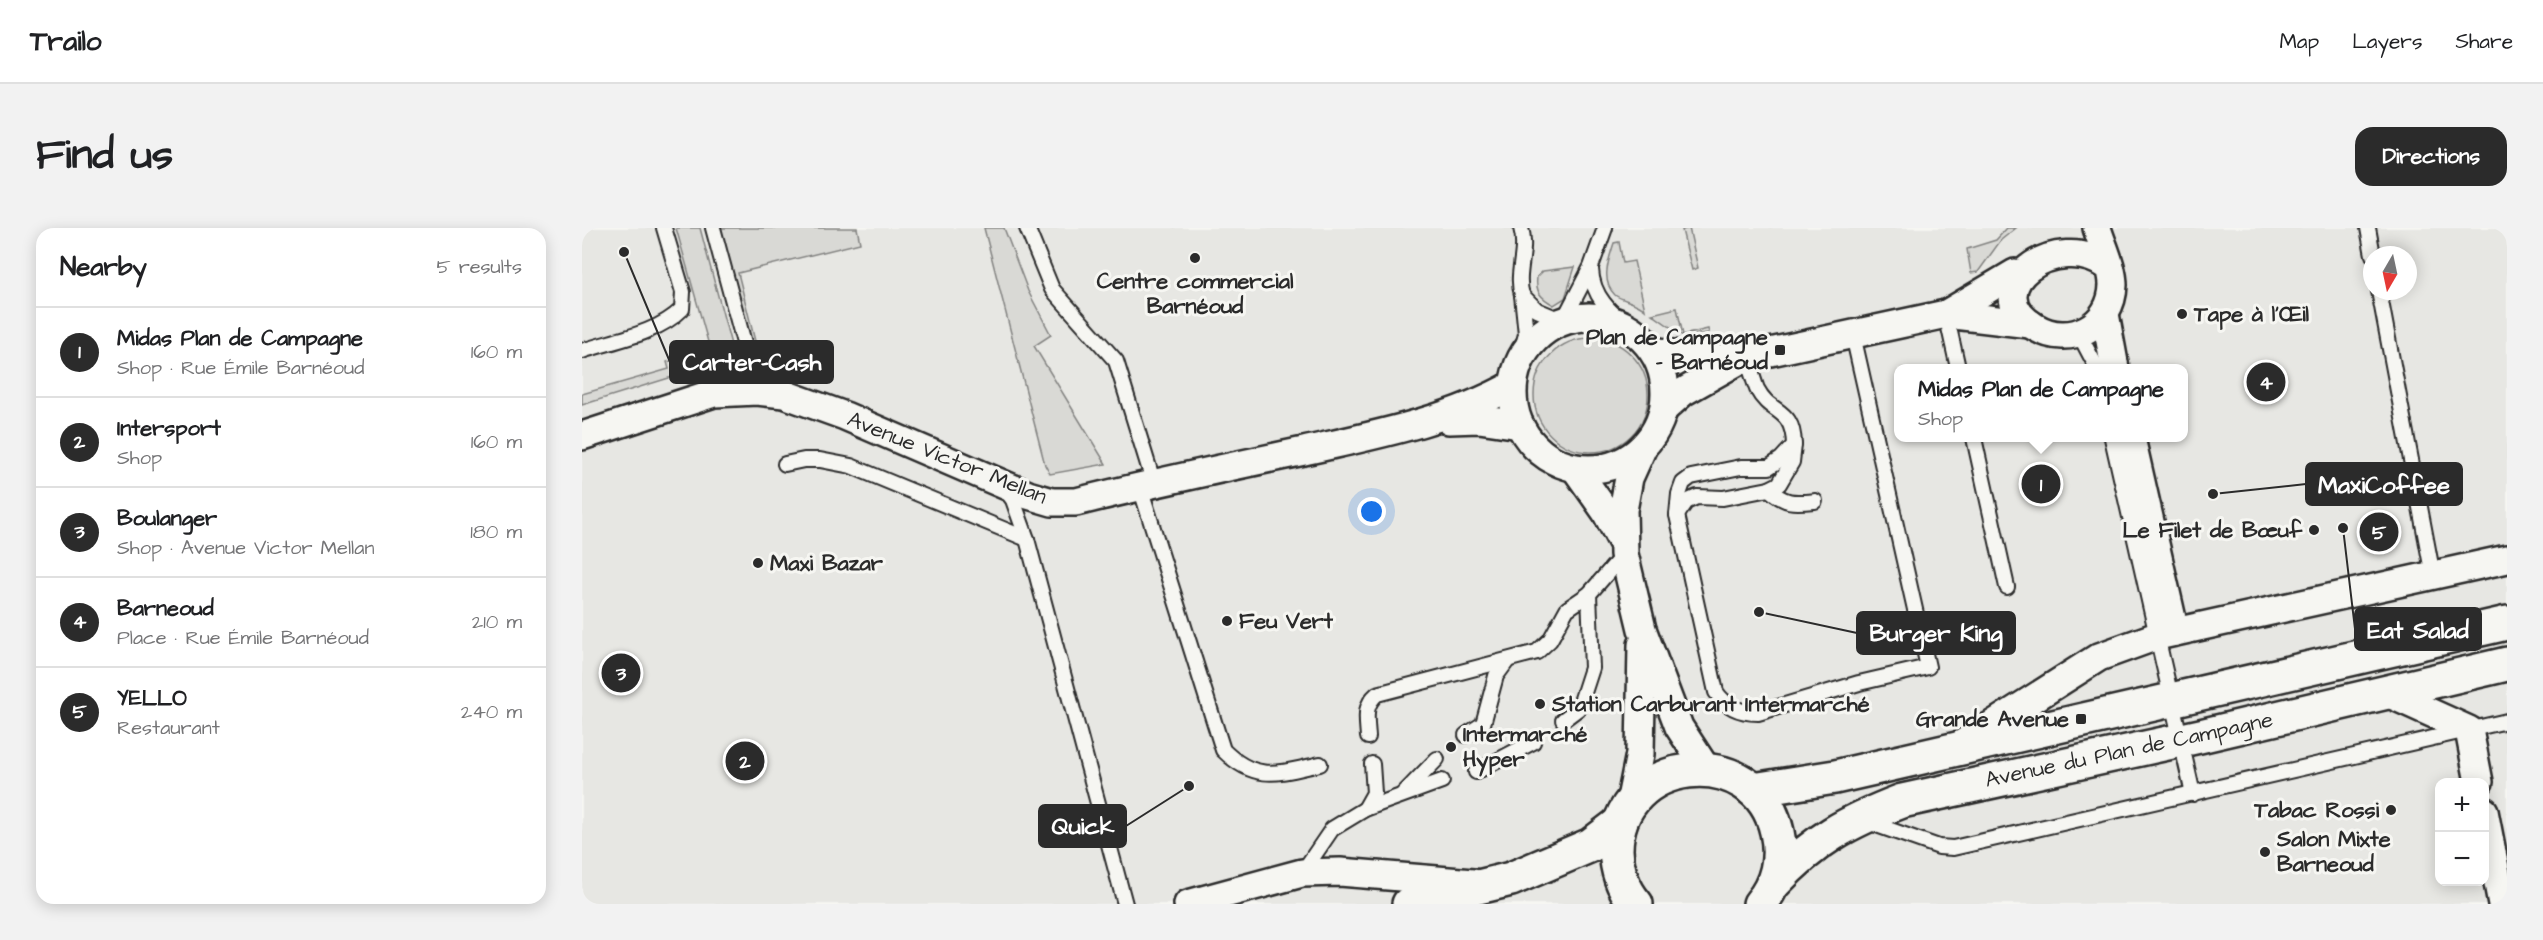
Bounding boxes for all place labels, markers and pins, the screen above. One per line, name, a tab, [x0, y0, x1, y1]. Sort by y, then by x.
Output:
marker: Centre commercial Barnéoud	[1188, 251, 1202, 265]
place label: Centre commercial Barnéoud	[1097, 266, 1294, 322]
place label: Tape à l'Œil	[2193, 299, 2310, 330]
marker: Tape à l'Œil	[2175, 307, 2189, 321]
place label: Plan de Campagne - Barnéoud	[1586, 322, 1769, 378]
callout: Carter-Cash	[670, 341, 833, 383]
marker: Plan de Campagne - Barnéoud	[1773, 343, 1787, 357]
pin: 4	[2246, 360, 2286, 404]
pin: 1	[2022, 462, 2060, 506]
callout: MaxiCoffee	[2306, 463, 2462, 505]
pin: 5	[2360, 510, 2398, 554]
place label: Le Filet de Bœuf	[2122, 515, 2303, 546]
marker: Le Filet de Bœuf	[2307, 523, 2321, 537]
place label: Maxi Bazar	[770, 548, 884, 579]
marker: Maxi Bazar	[751, 556, 765, 570]
place label: Feu Vert	[1239, 606, 1334, 637]
callout: Eat Salad	[2355, 608, 2481, 650]
callout: Burger King	[1857, 612, 2015, 654]
marker: Feu Vert	[1220, 614, 1234, 628]
pin: 3	[602, 650, 640, 696]
place label: Station Carburant Intermarché	[1551, 689, 1870, 720]
marker: Station Carburant Intermarché	[1533, 697, 1547, 711]
place label: Grande Avenue	[1916, 704, 2069, 735]
marker: Grande Avenue	[2074, 712, 2088, 726]
place label: Intermarché Hyper	[1463, 719, 1588, 777]
pin: 2	[726, 738, 764, 784]
marker: Intermarché Hyper	[1444, 740, 1458, 754]
place label: Tabac Rossi	[2253, 795, 2380, 826]
marker: Tabac Rossi	[2384, 803, 2398, 817]
callout: Quick	[1039, 805, 1126, 847]
place label: Salon Mixte Barneoud	[2276, 824, 2391, 880]
marker: Salon Mixte Barneoud	[2258, 845, 2272, 859]

